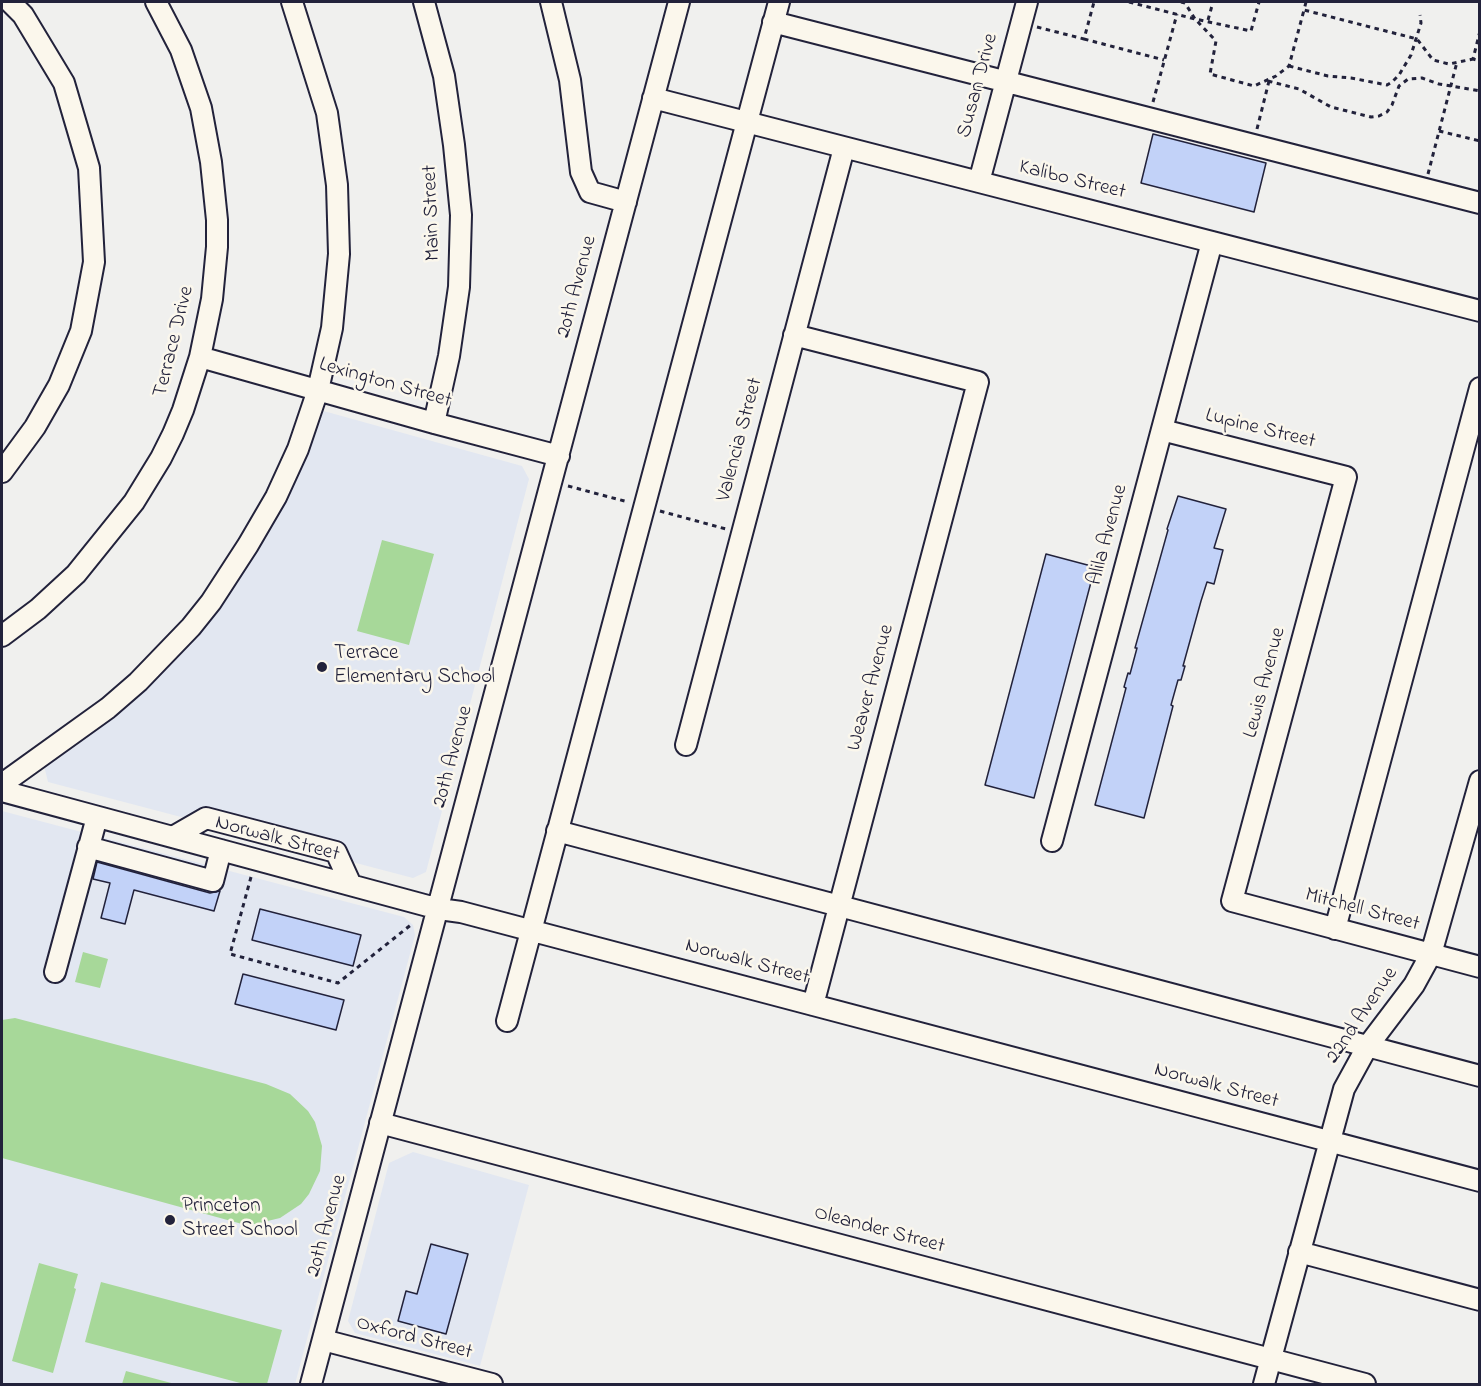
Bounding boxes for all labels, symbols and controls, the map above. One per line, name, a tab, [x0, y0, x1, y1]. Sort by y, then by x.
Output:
street label: Susan Drive	[953, 31, 1005, 141]
street label: Kalibo Street	[1016, 156, 1128, 206]
street label: Main Street	[419, 164, 447, 262]
street label: 20th Avenue	[552, 233, 604, 341]
street label: Terrace Drive	[149, 284, 201, 400]
street label: Lexington Street	[316, 353, 454, 415]
street label: Valencia Street	[712, 375, 770, 505]
street label: Lupine Street	[1202, 404, 1318, 456]
street label: Alila Avenue	[1083, 482, 1135, 588]
street label: Weaver Avenue	[843, 622, 901, 754]
street label: Lewis Avenue	[1239, 625, 1293, 741]
place label: Terrace Elementary School	[334, 642, 495, 692]
marker: Terrace Elementary School	[315, 660, 329, 674]
street label: 20th Avenue	[428, 703, 480, 811]
street label: Norwalk Street	[212, 811, 342, 869]
street label: Mitchell Street	[1302, 884, 1422, 938]
street label: Norwalk Street	[682, 934, 812, 992]
street label: 22nd Avenue	[1321, 963, 1405, 1069]
street label: Norwalk Street	[1151, 1058, 1281, 1116]
street label: 20th Avenue	[302, 1172, 354, 1280]
place label: Princeton Street School	[182, 1195, 298, 1245]
street label: Oleander Street	[811, 1201, 947, 1261]
marker: Princeton Street School	[163, 1213, 177, 1227]
street label: Oxford Street	[353, 1311, 475, 1367]

